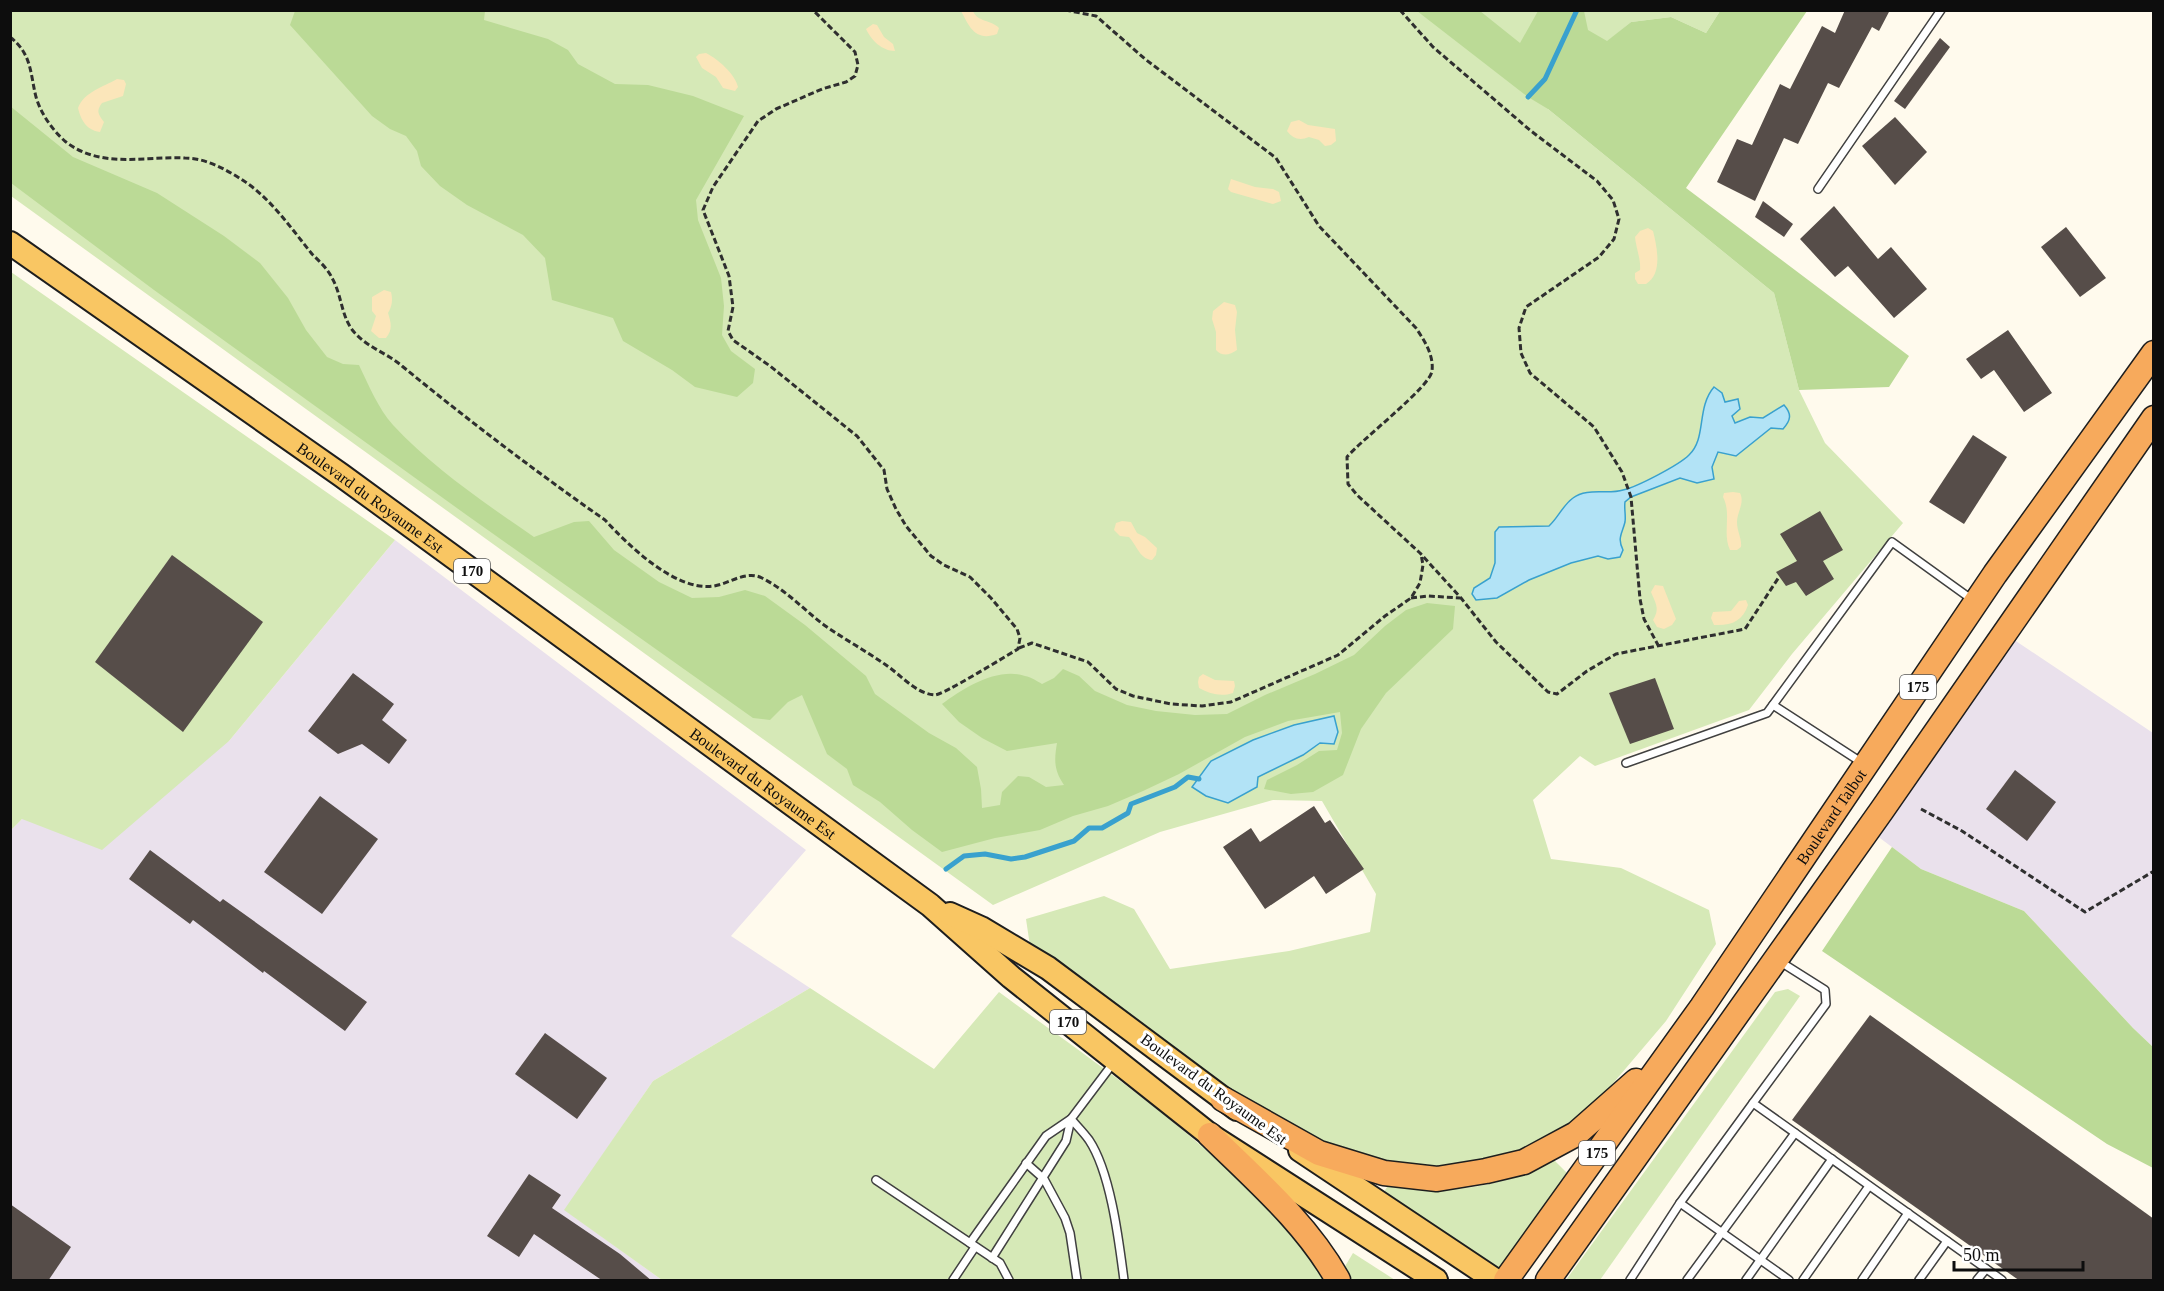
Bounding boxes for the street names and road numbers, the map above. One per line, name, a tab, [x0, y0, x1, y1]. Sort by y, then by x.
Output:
street label: Boulevard du Royaume Est	[294, 439, 447, 556]
road number: 170	[454, 559, 490, 583]
road number: 175	[1900, 675, 1936, 699]
street label: Boulevard du Royaume Est	[687, 724, 840, 842]
street label: Boulevard Talbot	[1793, 765, 1869, 867]
road number: 170	[1050, 1010, 1086, 1034]
street label: Boulevard du Royaume Est	[1137, 1030, 1291, 1149]
road number: 175	[1579, 1141, 1615, 1165]

